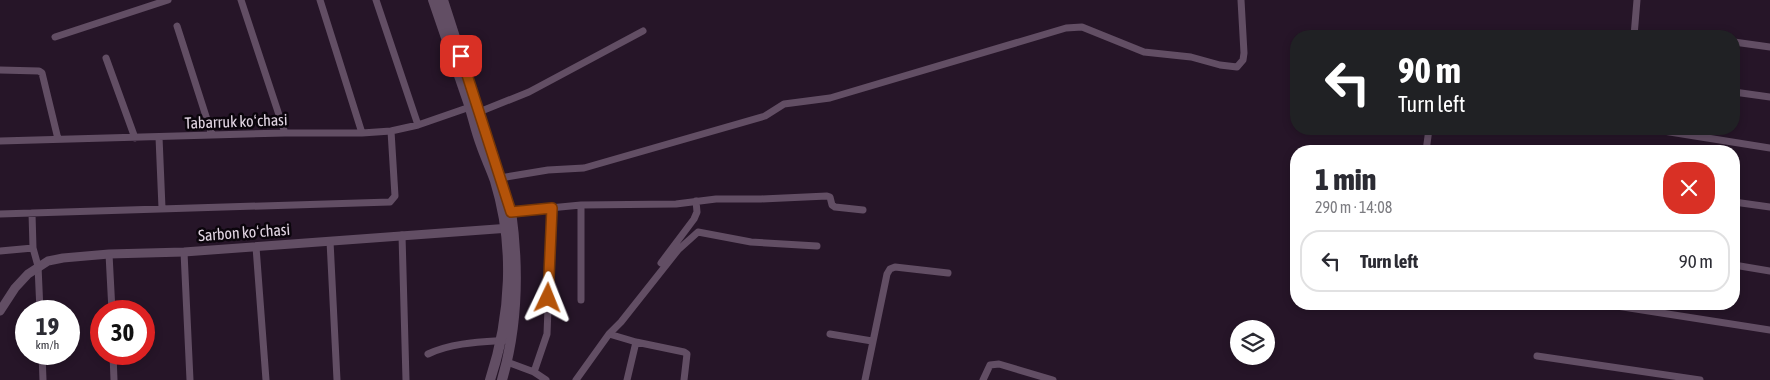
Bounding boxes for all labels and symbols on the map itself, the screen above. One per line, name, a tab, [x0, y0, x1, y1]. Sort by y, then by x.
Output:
pin	[440, 35, 482, 77]
street label: Tabarruk koʻchasi	[184, 110, 288, 132]
street label: Sarbon koʻchasi	[197, 220, 291, 244]
position arrow	[521, 271, 573, 323]
speed limit sign: 30	[90, 300, 155, 365]

